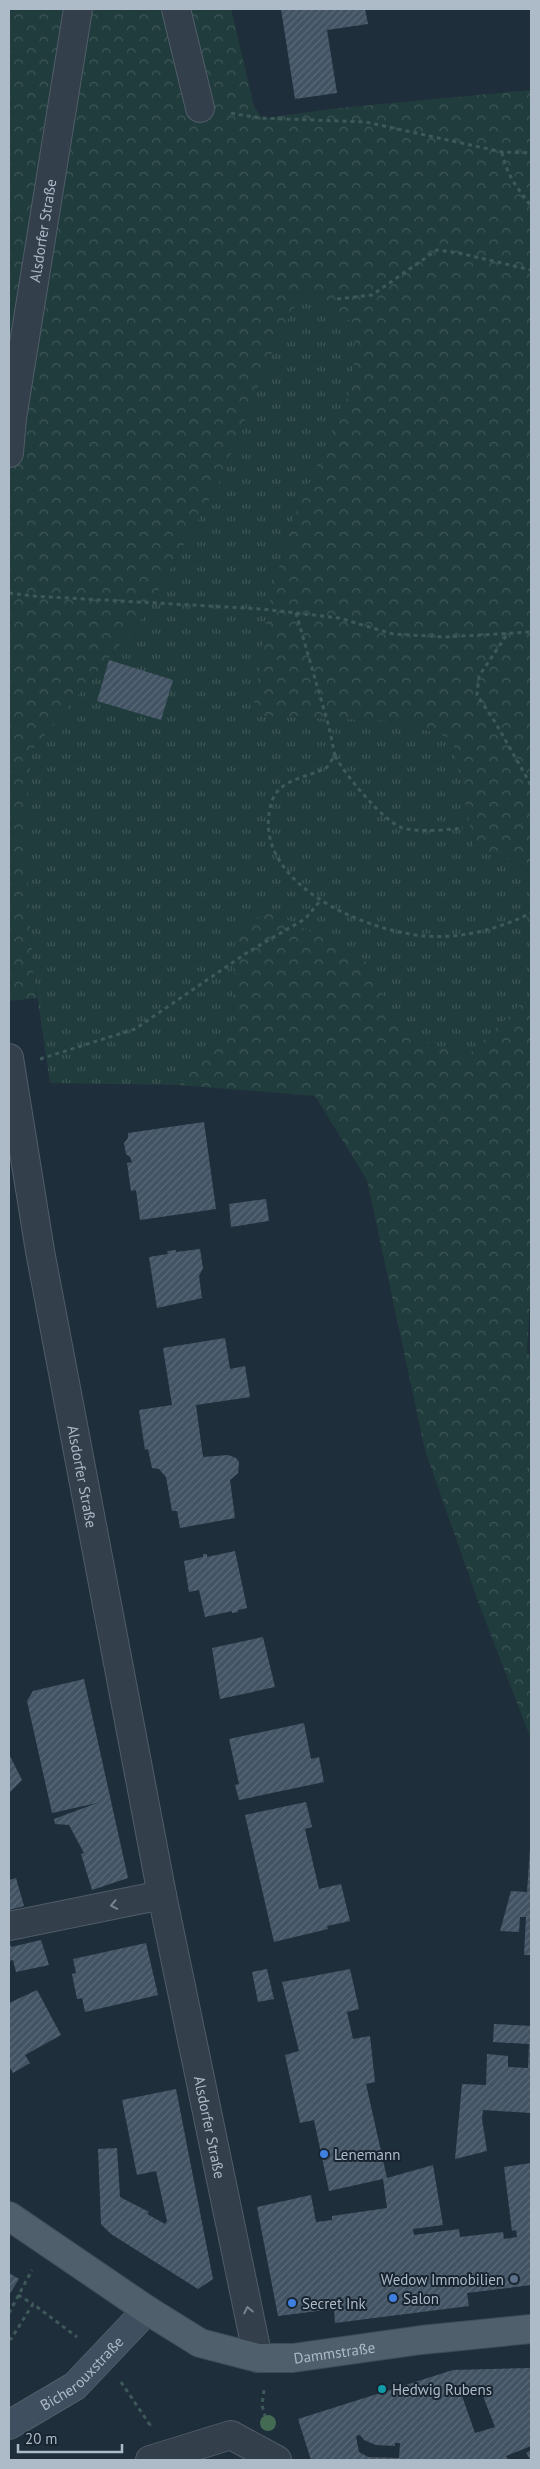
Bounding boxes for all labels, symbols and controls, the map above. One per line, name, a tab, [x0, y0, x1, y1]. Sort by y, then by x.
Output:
street label: Alsdorfer Straße	[25, 178, 60, 284]
street label: Alsdorfer Straße	[64, 1424, 102, 1529]
one-way arrow	[110, 1899, 118, 1909]
street label: Alsdorfer Straße	[190, 2074, 230, 2180]
place label: Lenemann	[334, 2145, 400, 2164]
marker: Lenemann	[318, 2148, 330, 2160]
place label: Wedow Immobilien	[381, 2270, 504, 2289]
marker: Wedow Immobilien	[508, 2273, 520, 2285]
place label: Salon	[403, 2289, 439, 2308]
marker: Salon	[387, 2292, 399, 2304]
place label: Secret Ink	[302, 2294, 367, 2313]
marker: Secret Ink	[286, 2297, 298, 2309]
one-way arrow	[243, 2306, 253, 2315]
street label: Bicherouxstraße	[36, 2332, 127, 2414]
street label: Dammstraße	[292, 2337, 376, 2367]
place label: Hedwig Rubens	[392, 2380, 492, 2399]
marker: Hedwig Rubens	[376, 2383, 388, 2395]
scale bar	[18, 2422, 121, 2454]
text: 20 m	[25, 2429, 58, 2448]

